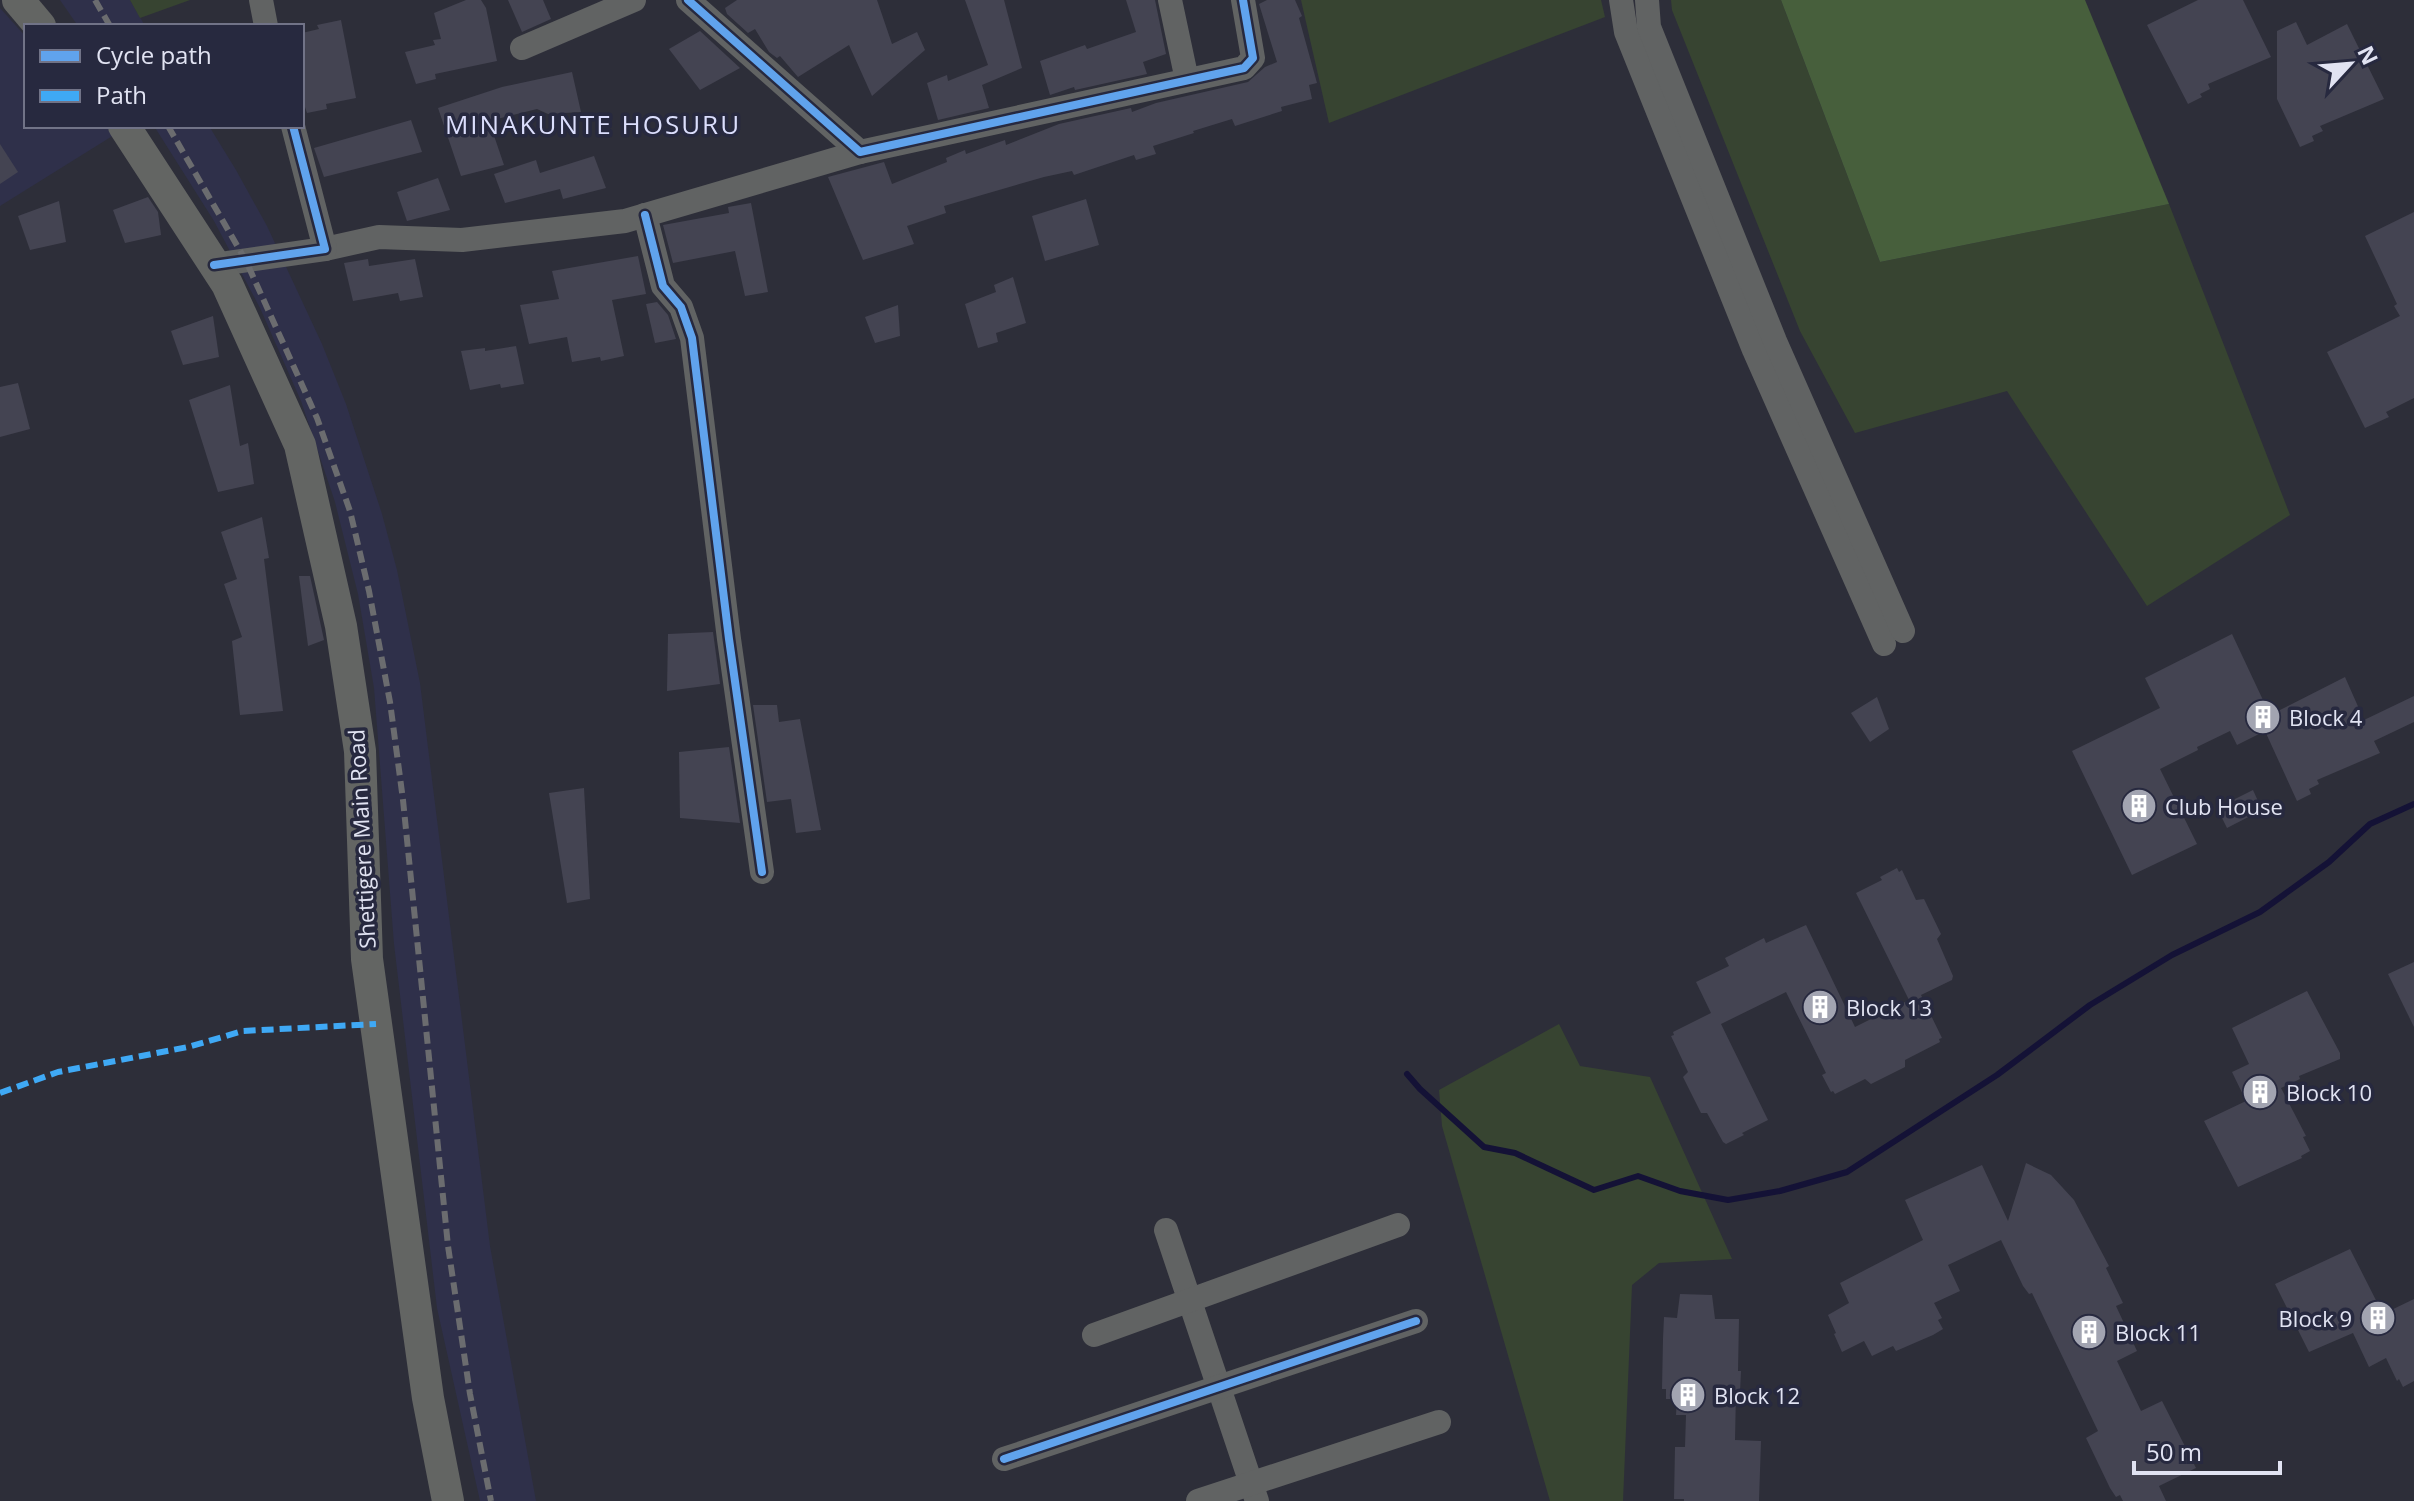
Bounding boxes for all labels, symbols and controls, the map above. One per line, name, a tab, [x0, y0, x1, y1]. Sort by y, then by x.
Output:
legend	[24, 24, 304, 128]
north arrow	[2310, 24, 2390, 104]
text: Cycle path	[96, 38, 212, 71]
text: N	[2351, 40, 2386, 69]
text: Path	[96, 78, 147, 111]
district label: MINAKUNTE HOSURU	[445, 106, 741, 142]
building icon: Block 4	[2244, 698, 2282, 736]
place label: Block 4	[2289, 702, 2363, 732]
street label: Shettigere Main Road	[340, 728, 382, 950]
building icon: Club House	[2120, 787, 2158, 825]
place label: Club House	[2165, 791, 2283, 821]
building icon: Block 13	[1801, 988, 1839, 1026]
place label: Block 13	[1846, 992, 1932, 1022]
building icon: Block 10	[2241, 1073, 2279, 1111]
place label: Block 10	[2286, 1077, 2372, 1107]
building icon: Block 9	[2359, 1299, 2397, 1337]
place label: Block 9	[2279, 1303, 2352, 1333]
building icon: Block 11	[2070, 1313, 2108, 1351]
place label: Block 11	[2115, 1317, 2201, 1347]
building icon: Block 12	[1669, 1376, 1707, 1414]
place label: Block 12	[1714, 1380, 1800, 1410]
scale bar	[2134, 1425, 2280, 1475]
text: 50 m	[2146, 1435, 2202, 1468]

